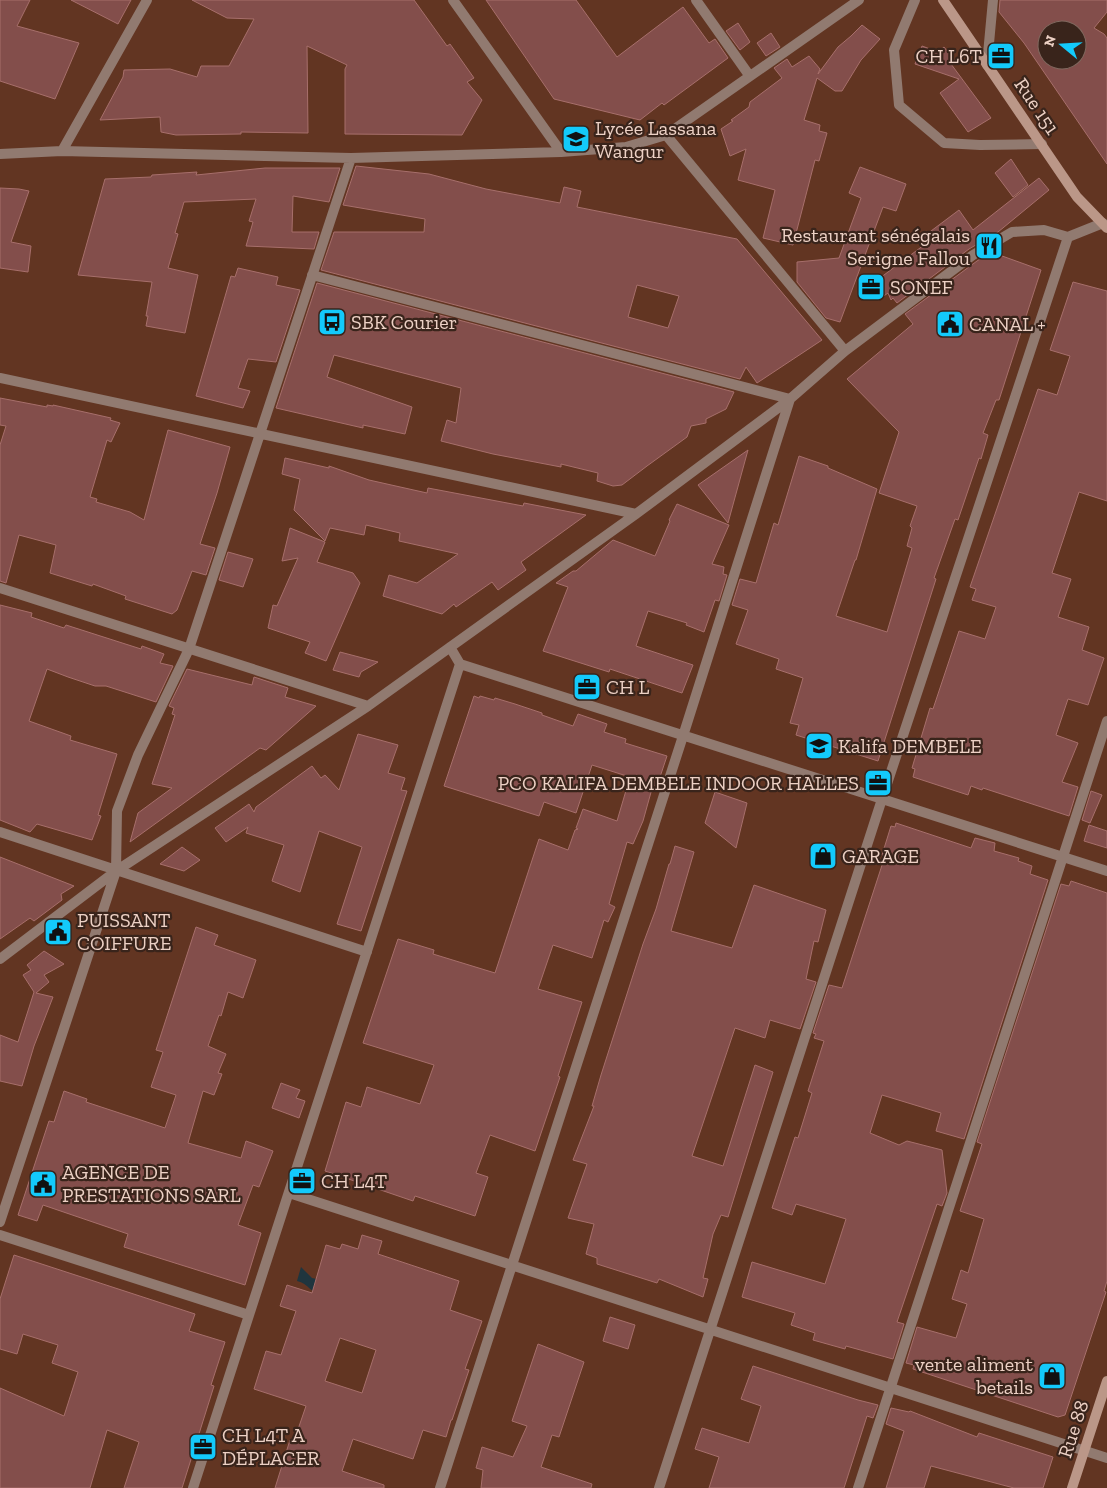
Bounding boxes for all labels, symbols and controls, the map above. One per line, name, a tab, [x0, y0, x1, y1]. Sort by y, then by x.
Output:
north arrow	[1037, 20, 1087, 70]
text: N	[1040, 33, 1060, 49]
office icon: CH L6T	[986, 41, 1016, 71]
place label: CH L6T	[916, 44, 982, 68]
street label: Rue 151	[1009, 73, 1065, 139]
place label: Lycée Lassana Wangur	[595, 116, 717, 163]
school or university icon: Lycée Lassana Wangur	[561, 124, 591, 154]
place label: Restaurant sénégalais Serigne Fallou	[781, 223, 970, 270]
restaurant icon: Restaurant sénégalais Serigne Fallou	[974, 231, 1004, 261]
office icon: SONEF	[856, 272, 886, 302]
place label: SONEF	[890, 275, 953, 299]
bus stop icon: SBK Courier	[317, 307, 347, 337]
public building icon: CANAL +	[935, 309, 965, 339]
place label: SBK Courier	[351, 310, 457, 334]
place label: CANAL +	[969, 312, 1046, 336]
office icon: CH L	[572, 672, 602, 702]
place label: CH L	[606, 675, 650, 699]
school or university icon: Kalifa DEMBELE	[804, 731, 834, 761]
place label: Kalifa DEMBELE	[838, 734, 982, 758]
office icon: PCO KALIFA DEMBELE INDOOR HALLES	[863, 768, 893, 798]
place label: PCO KALIFA DEMBELE INDOOR HALLES	[498, 771, 859, 795]
shop icon: GARAGE	[808, 841, 838, 871]
place label: GARAGE	[842, 844, 919, 868]
place label: PUISSANT COIFFURE	[77, 908, 171, 955]
public building icon: PUISSANT COIFFURE	[43, 917, 73, 947]
place label: AGENCE DE PRESTATIONS SARL	[62, 1160, 241, 1207]
office icon: CH L4T	[287, 1166, 317, 1196]
public building icon: AGENCE DE PRESTATIONS SARL	[28, 1169, 58, 1199]
place label: CH L4T	[321, 1169, 387, 1193]
place label: vente aliment betails	[915, 1352, 1034, 1399]
shop icon: vente aliment betails	[1037, 1361, 1067, 1391]
street label: Rue 88	[1052, 1397, 1094, 1461]
place label: CH L4T A DÉPLACER	[222, 1423, 320, 1470]
office icon: CH L4T A DÉPLACER	[188, 1432, 218, 1462]

